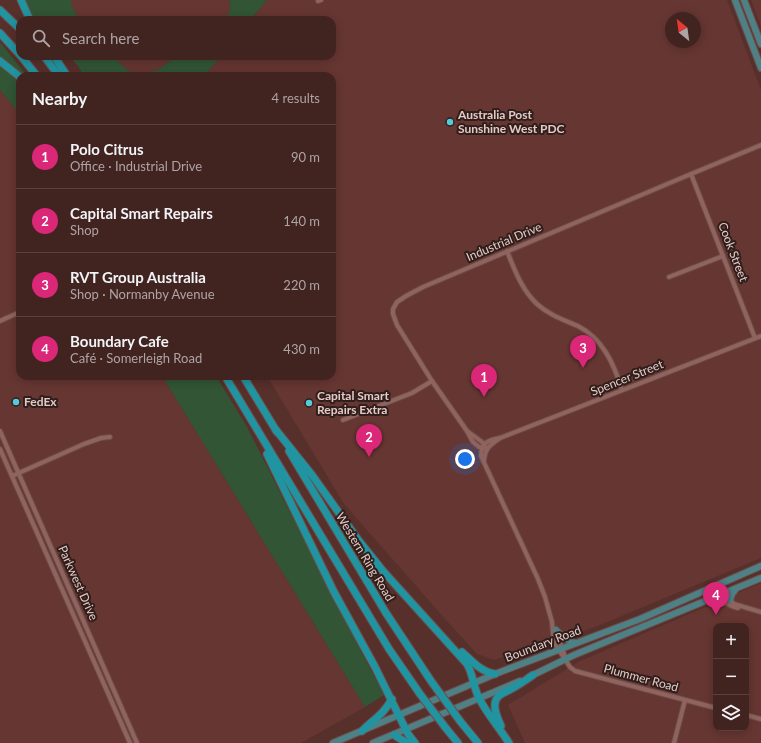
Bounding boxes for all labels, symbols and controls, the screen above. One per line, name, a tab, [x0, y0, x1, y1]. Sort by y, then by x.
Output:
north arrow	[665, 12, 701, 48]
search box	[16, 16, 336, 60]
icon: search	[30, 27, 52, 49]
text: Search here	[62, 29, 139, 47]
text: Nearby	[32, 88, 87, 109]
text: 4 results	[272, 90, 320, 106]
place label: Australia Post Sunshine West PDC	[457, 107, 565, 136]
marker: Australia Post Sunshine West PDC	[445, 117, 455, 127]
text: Polo Citrus	[70, 140, 144, 158]
text: 1	[41, 149, 49, 165]
text: 90 m	[291, 149, 320, 165]
text: Office · Industrial Drive	[70, 158, 202, 174]
text: Capital Smart Repairs	[70, 204, 213, 222]
text: 2	[41, 213, 49, 229]
text: 140 m	[283, 213, 320, 229]
street label: Industrial Drive	[464, 219, 544, 264]
street label: Cook Street	[715, 220, 752, 284]
text: Shop	[70, 222, 99, 238]
text: RVT Group Australia	[70, 268, 206, 286]
text: 3	[41, 277, 49, 293]
text: 220 m	[283, 277, 320, 293]
text: Shop · Normanby Avenue	[70, 286, 215, 302]
text: Boundary Cafe	[70, 332, 169, 350]
pin: 3	[570, 335, 596, 368]
text: 4	[41, 341, 49, 357]
text: 430 m	[283, 341, 320, 357]
text: Café · Somerleigh Road	[70, 350, 202, 366]
street label: Spencer Street	[588, 356, 666, 399]
pin: 1	[471, 364, 497, 397]
place label: Capital Smart Repairs Extra	[317, 388, 389, 417]
place label: FedEx	[24, 394, 57, 409]
marker: FedEx	[11, 397, 21, 407]
marker: Capital Smart Repairs Extra	[304, 398, 314, 408]
pin: 2	[356, 424, 382, 457]
your location	[455, 449, 475, 469]
street label: Western Ring Road	[333, 510, 398, 604]
street label: Parkwest Drive	[55, 543, 102, 623]
pin: 4	[703, 582, 729, 615]
street label: Boundary Road	[503, 622, 583, 665]
map controls	[713, 623, 749, 731]
button: +	[713, 623, 749, 659]
button: −	[713, 659, 749, 695]
street label: Plummer Road	[602, 660, 680, 695]
button: layers	[713, 695, 749, 731]

